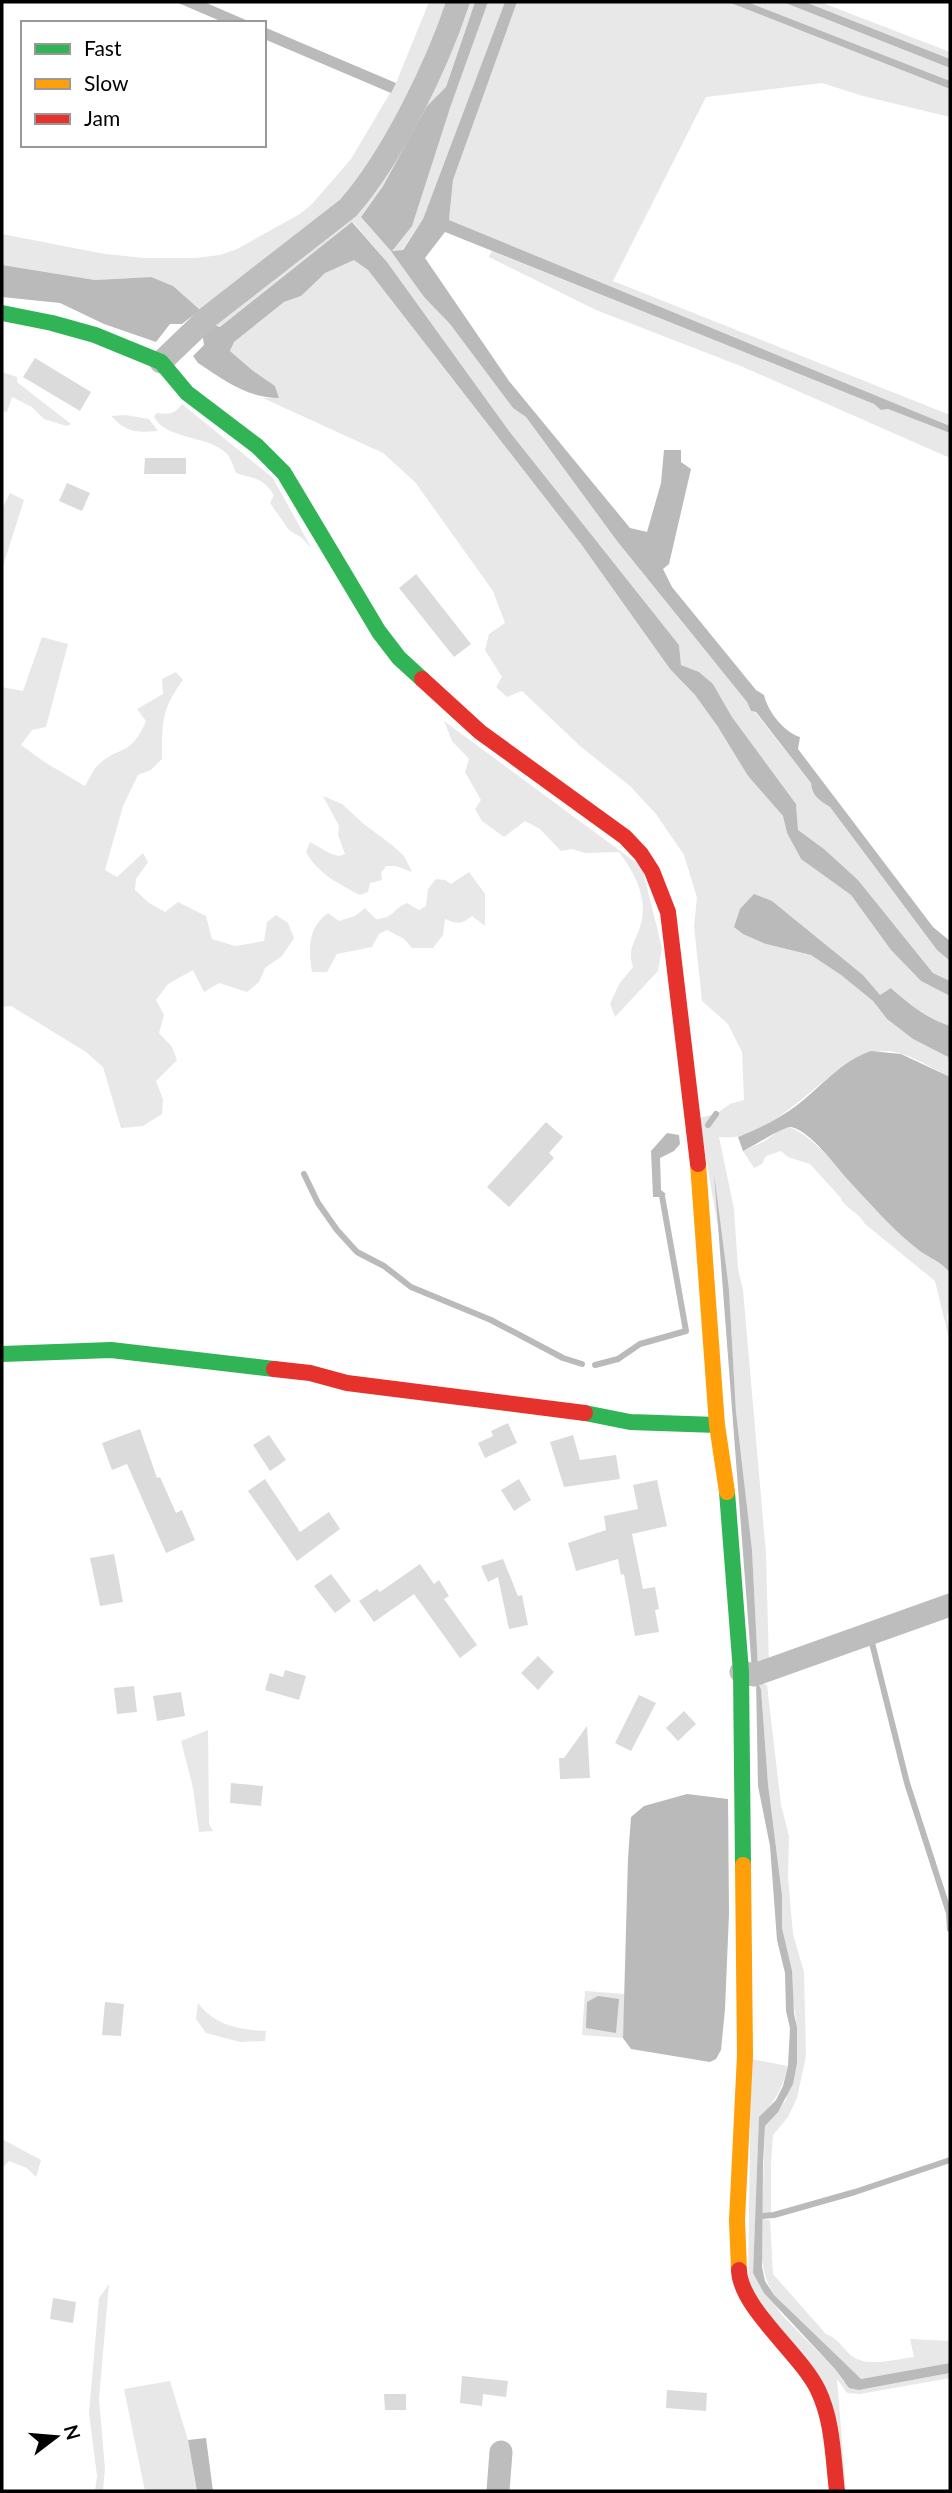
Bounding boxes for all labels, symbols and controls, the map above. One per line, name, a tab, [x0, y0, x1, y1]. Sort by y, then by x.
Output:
legend	[21, 21, 266, 147]
text: Fast	[84, 35, 122, 60]
text: Slow	[84, 70, 129, 95]
text: Jam	[84, 105, 120, 130]
north arrow	[21, 2402, 91, 2472]
text: N	[60, 2422, 86, 2442]

